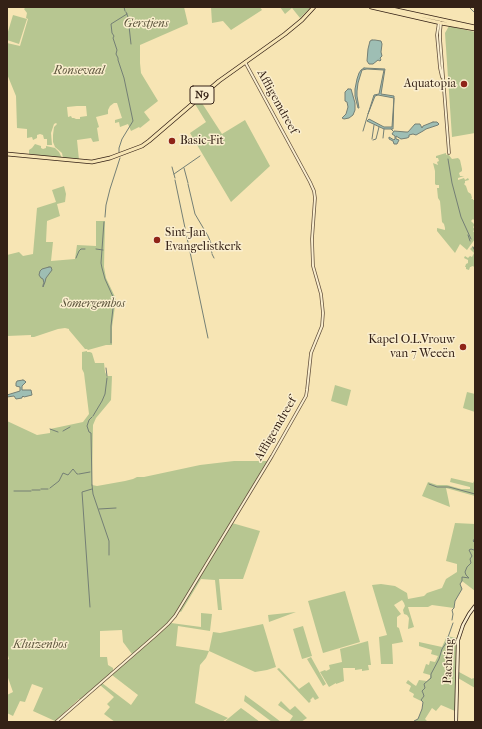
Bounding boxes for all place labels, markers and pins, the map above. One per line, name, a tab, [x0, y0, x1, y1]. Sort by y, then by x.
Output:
place label: Aquatopia	[404, 77, 456, 91]
marker: Aquatopia	[459, 79, 469, 89]
place label: Basic-Fit	[180, 134, 224, 148]
marker: Basic-Fit	[167, 136, 177, 146]
place label: Sint-Jan Evangelistkerk	[165, 226, 242, 254]
marker: Sint-Jan Evangelistkerk	[152, 235, 162, 245]
place label: Kapel O.L.Vrouw van 7 Weeën	[368, 333, 455, 361]
marker: Kapel O.L.Vrouw van 7 Weeën	[458, 342, 468, 352]

